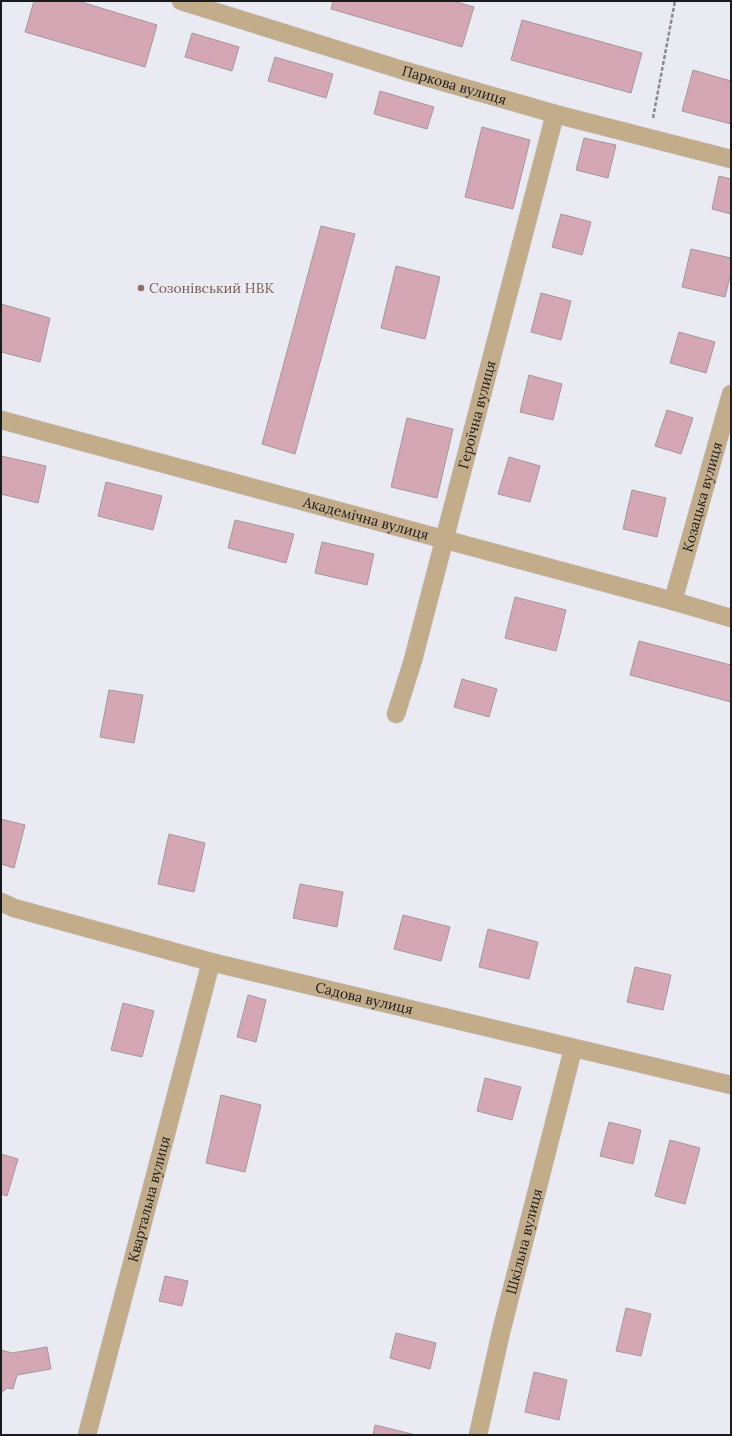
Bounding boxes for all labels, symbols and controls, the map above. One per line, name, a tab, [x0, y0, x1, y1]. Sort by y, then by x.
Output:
street label: Паркова вулиця	[400, 61, 509, 109]
place label: Созонівський НВК	[149, 279, 274, 297]
marker: Созонівський НВК	[136, 283, 146, 293]
street label: Героїчна вулиця	[454, 359, 499, 471]
street label: Козацька вулиця	[678, 440, 726, 554]
street label: Академічна вулиця	[300, 493, 431, 544]
street label: Садова вулиця	[314, 978, 415, 1018]
street label: Квартальна вулиця	[124, 1134, 174, 1264]
street label: Шкільна вулиця	[502, 1187, 546, 1296]

